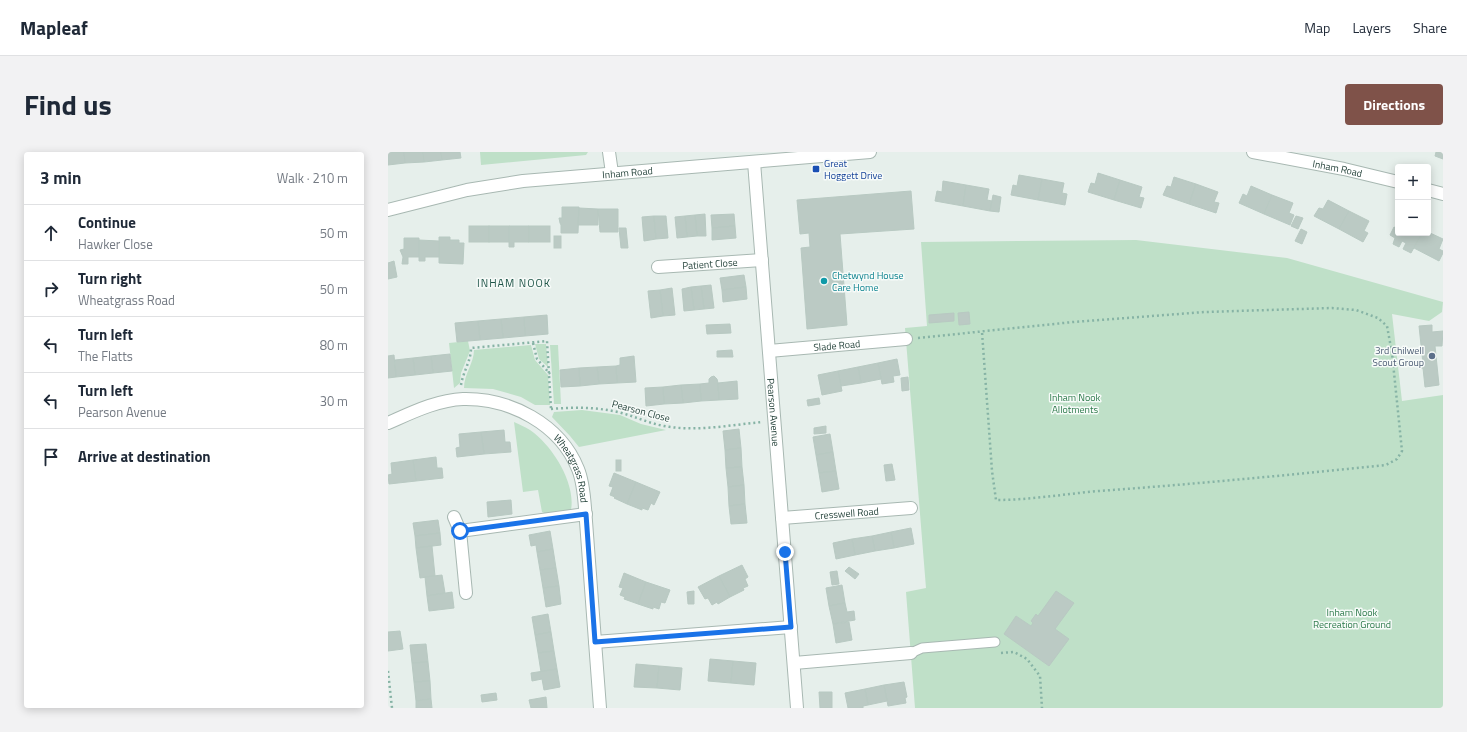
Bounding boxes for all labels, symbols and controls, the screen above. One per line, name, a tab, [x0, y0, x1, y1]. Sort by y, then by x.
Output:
text: Mapleaf	[20, 13, 88, 42]
text: Map	[1304, 17, 1330, 38]
text: Layers	[1352, 17, 1391, 38]
text: Share	[1413, 17, 1447, 38]
text: Find us	[24, 83, 112, 126]
button: Directions	[1345, 84, 1443, 125]
place label: Great Hoggett Drive	[824, 156, 882, 183]
street label: Inham Road	[1311, 156, 1364, 181]
street label: Inham Road	[602, 163, 653, 182]
marker: Great Hoggett Drive	[811, 164, 821, 174]
map controls	[1395, 164, 1431, 236]
button: +	[1395, 164, 1431, 200]
text: 3 min	[40, 165, 81, 191]
text: Walk · 210 m	[277, 168, 348, 188]
button: −	[1395, 200, 1431, 236]
text: Continue	[78, 211, 136, 234]
icon: ahead	[40, 222, 62, 244]
text: 50 m	[320, 223, 348, 243]
text: Hawker Close	[78, 234, 153, 254]
street label: Patient Close	[682, 254, 738, 273]
text: Turn right	[78, 267, 142, 290]
place label: Chetwynd House Care Home	[832, 268, 904, 295]
district label: INHAM NOOK	[477, 275, 551, 291]
marker: Chetwynd House Care Home	[819, 276, 829, 286]
icon: right	[40, 278, 62, 300]
text: 50 m	[320, 279, 348, 299]
text: Wheatgrass Road	[78, 290, 175, 310]
text: Turn left	[78, 323, 133, 346]
icon: left	[40, 334, 62, 356]
text: 80 m	[320, 335, 348, 355]
street label: Slade Road	[813, 336, 861, 355]
place label: 3rd Chilwell Scout Group	[1373, 343, 1424, 370]
text: The Flatts	[78, 346, 133, 366]
marker: 3rd Chilwell Scout Group	[1427, 351, 1437, 361]
street label: Pearson Avenue	[764, 378, 784, 447]
text: Turn left	[78, 379, 133, 402]
icon: left	[40, 390, 62, 412]
park label: Inham Nook Allotments	[1050, 390, 1101, 417]
text: 30 m	[320, 391, 348, 411]
street label: Pearson Close	[610, 396, 672, 426]
text: Pearson Avenue	[78, 402, 167, 422]
street label: Wheatgrass Road	[550, 431, 592, 503]
text: Arrive at destination	[78, 445, 211, 468]
icon: arrive	[40, 446, 62, 468]
street label: Cresswell Road	[814, 503, 879, 523]
route start	[451, 522, 469, 540]
route end	[776, 543, 794, 561]
park label: Inham Nook Recreation Ground	[1313, 605, 1391, 632]

